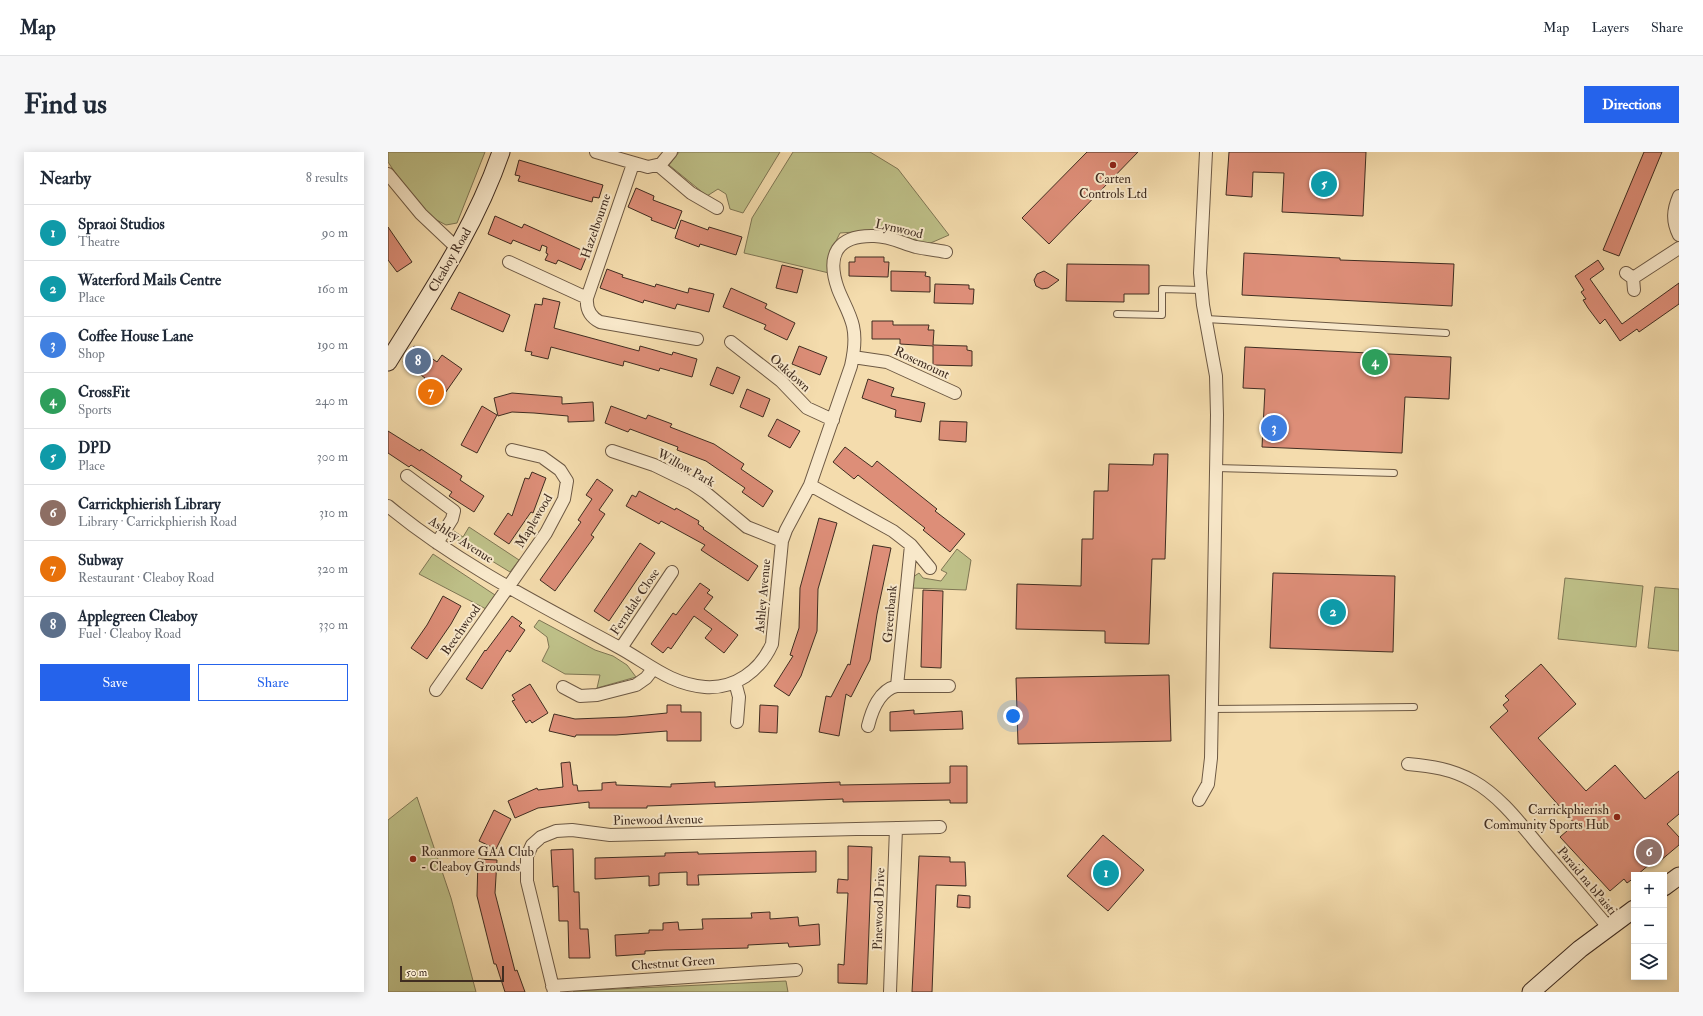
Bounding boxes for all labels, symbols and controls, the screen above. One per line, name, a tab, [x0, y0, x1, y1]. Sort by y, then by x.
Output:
text: Map	[20, 16, 56, 40]
text: Map	[1543, 19, 1569, 36]
text: Layers	[1591, 19, 1629, 36]
text: Share	[1651, 19, 1683, 36]
button: Directions	[1584, 86, 1679, 123]
text: Find us	[24, 87, 107, 122]
marker: Carten Controls Ltd	[1108, 160, 1118, 170]
text: Nearby	[40, 168, 91, 189]
pin: 5	[1311, 169, 1337, 199]
text: 8 results	[306, 170, 348, 186]
place label: Carten Controls Ltd	[1079, 171, 1148, 202]
street label: Hazelbourne	[577, 191, 615, 260]
text: Spraoi Studios	[78, 215, 165, 234]
street label: Lynwood	[873, 216, 925, 243]
street label: Cleaboy Road	[425, 224, 476, 296]
text: 1	[51, 225, 55, 241]
text: 90 m	[322, 225, 348, 241]
text: Theatre	[78, 234, 120, 250]
text: Waterford Mails Centre	[78, 271, 221, 290]
text: 2	[50, 281, 56, 297]
text: 160 m	[317, 281, 348, 297]
text: Place	[78, 290, 105, 306]
text: Coffee House Lane	[78, 327, 193, 346]
text: 3	[51, 337, 56, 353]
text: 190 m	[317, 337, 348, 353]
street label: Rosemount	[892, 343, 952, 383]
text: Shop	[78, 346, 105, 362]
pin: 8	[405, 346, 431, 376]
pin: 4	[1362, 347, 1388, 377]
street label: Oakdown	[766, 351, 814, 396]
pin: 7	[418, 377, 444, 407]
text: CrossFit	[78, 383, 130, 402]
text: 4	[49, 393, 57, 409]
text: 240 m	[315, 393, 348, 409]
text: Sports	[78, 402, 112, 418]
pin: 3	[1261, 413, 1287, 443]
text: DPD	[78, 439, 111, 458]
street label: Willow Park	[653, 445, 718, 491]
text: 5	[50, 449, 56, 465]
text: 300 m	[317, 449, 348, 465]
text: Place	[78, 458, 105, 474]
street label: Maplewood	[512, 491, 557, 551]
text: Carrickphierish Library	[78, 495, 221, 514]
text: 6	[50, 505, 56, 521]
text: 310 m	[319, 505, 348, 521]
street label: Ashley Avenue	[424, 513, 497, 568]
text: Library · Carrickphierish Road	[78, 514, 237, 530]
text: Subway	[78, 551, 123, 570]
street label: Ashley Avenue	[752, 558, 775, 635]
text: 7	[50, 561, 56, 577]
text: 320 m	[317, 561, 348, 577]
street label: Ferndale Close	[607, 565, 663, 638]
text: Restaurant · Cleaboy Road	[78, 570, 214, 586]
street label: Greenbank	[880, 584, 901, 644]
pin: 2	[1320, 597, 1346, 627]
street label: Beechwood	[438, 601, 485, 658]
text: Applegreen Cleaboy	[78, 607, 197, 626]
text: 8	[50, 617, 56, 633]
text: 330 m	[319, 617, 348, 633]
text: Fuel · Cleaboy Road	[78, 626, 181, 642]
button: Save	[40, 664, 190, 701]
button: Share	[198, 664, 348, 701]
your location	[1003, 706, 1023, 726]
place label: Carrickphierish Community Sports Hub	[1484, 802, 1609, 834]
street label: Pinewood Avenue	[613, 811, 704, 829]
marker: Carrickphierish Community Sports Hub	[1612, 812, 1622, 822]
pin: 6	[1636, 837, 1662, 867]
street label: Paraid na bPaisti	[1554, 843, 1621, 919]
place label: Roanmore GAA Club - Cleaboy Grounds	[421, 844, 534, 876]
marker: Roanmore GAA Club - Cleaboy Grounds	[408, 854, 418, 864]
pin: 1	[1093, 858, 1119, 888]
street label: Pinewood Drive	[870, 867, 888, 951]
map controls	[1631, 872, 1667, 980]
button: +	[1631, 872, 1667, 908]
button: −	[1631, 908, 1667, 944]
button: layers	[1631, 944, 1667, 980]
street label: Chestnut Green	[631, 952, 716, 974]
scale bar	[400, 964, 504, 983]
text: 50 m	[406, 966, 427, 979]

